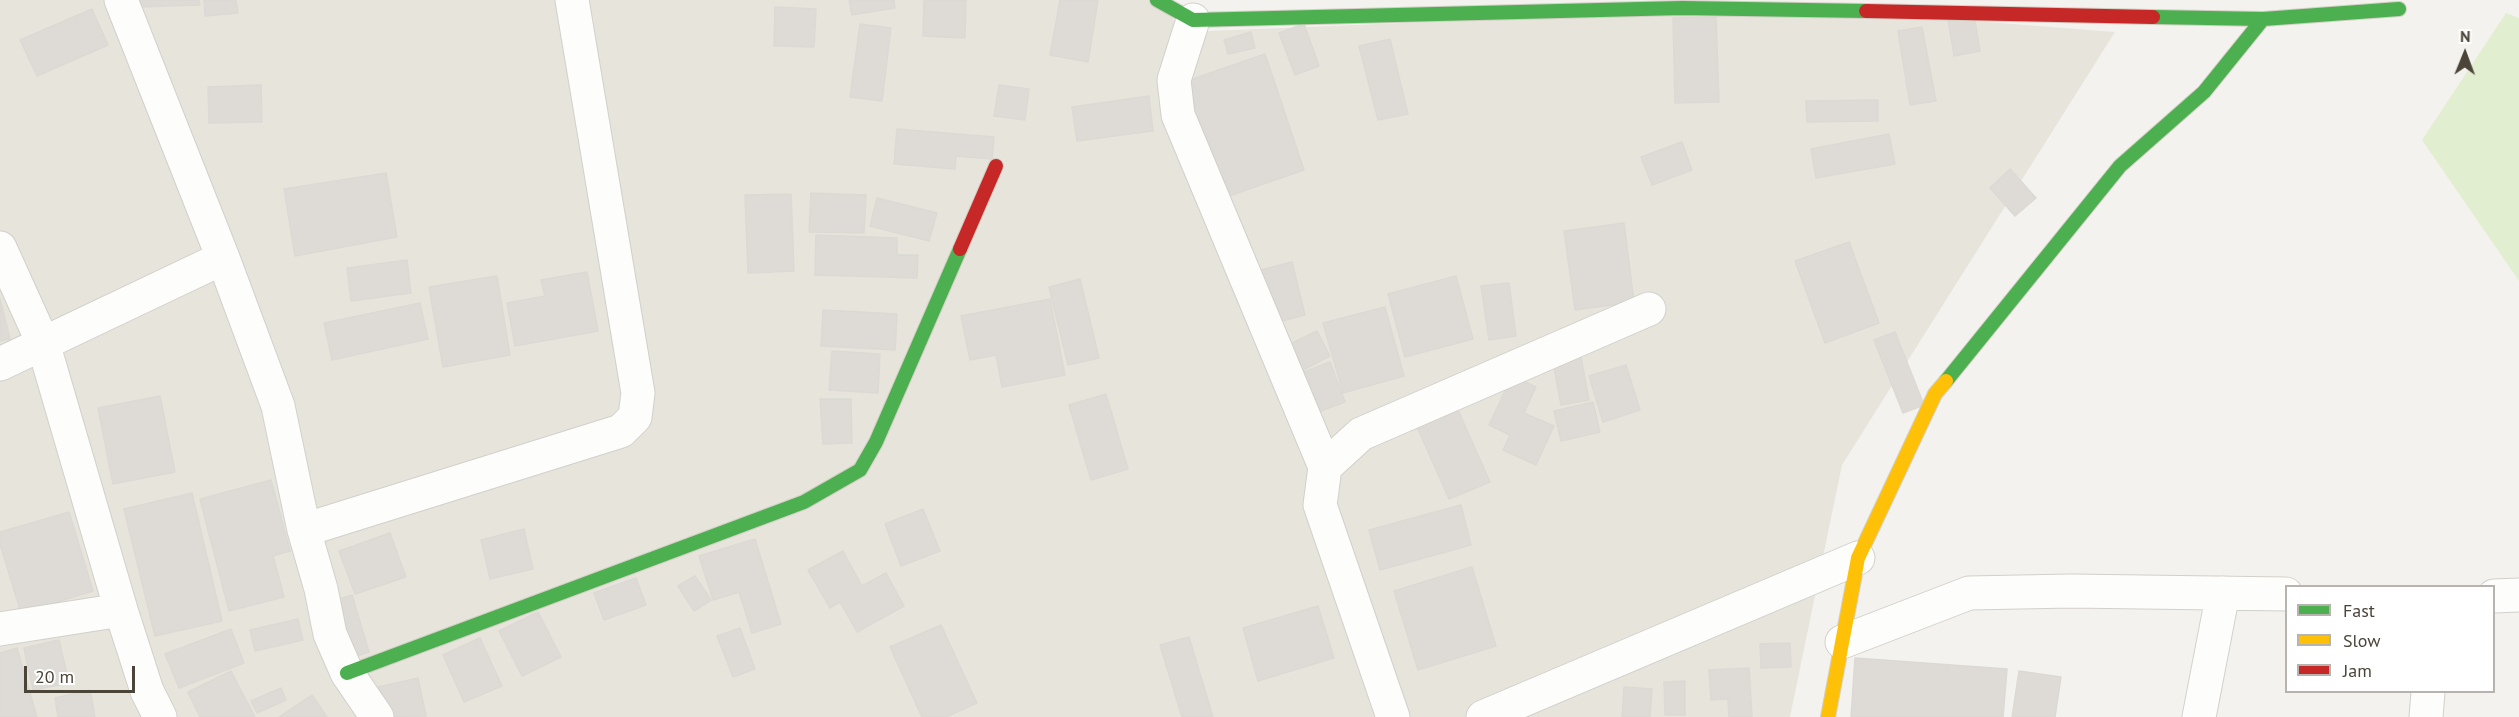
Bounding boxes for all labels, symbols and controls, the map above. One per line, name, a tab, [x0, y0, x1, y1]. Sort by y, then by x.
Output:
north arrow	[2435, 24, 2495, 84]
text: N	[2460, 26, 2471, 46]
legend	[2285, 585, 2495, 693]
text: Fast	[2343, 599, 2375, 622]
text: Slow	[2343, 629, 2381, 652]
scale bar	[27, 654, 138, 692]
text: Jam	[2343, 659, 2372, 682]
text: 20 m	[35, 665, 74, 688]

